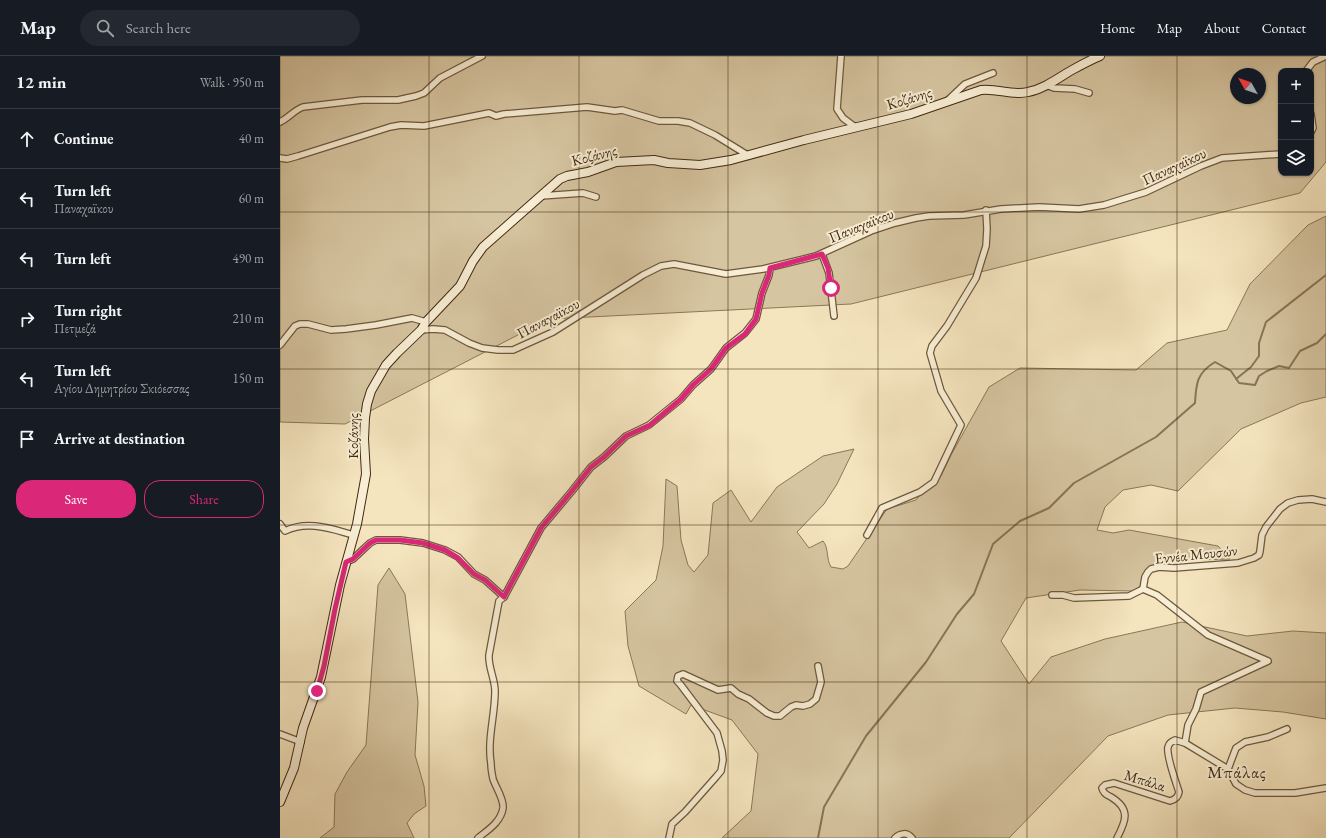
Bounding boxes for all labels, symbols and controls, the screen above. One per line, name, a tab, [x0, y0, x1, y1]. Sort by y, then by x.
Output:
search box	[80, 10, 360, 46]
text: Map	[20, 15, 56, 40]
icon: search	[94, 17, 116, 39]
text: Search here	[126, 18, 191, 37]
text: Home	[1100, 19, 1135, 37]
text: Map	[1157, 19, 1182, 37]
text: About	[1204, 19, 1240, 37]
text: Contact	[1262, 19, 1306, 37]
north arrow	[1230, 68, 1266, 104]
map controls	[1278, 68, 1314, 176]
button: +	[1278, 68, 1314, 104]
text: 12 min	[16, 71, 66, 93]
text: Walk · 950 m	[200, 74, 264, 91]
street label: Κοζάνης	[884, 82, 934, 114]
button: −	[1278, 104, 1314, 140]
icon: ahead	[16, 128, 38, 150]
text: Continue	[54, 129, 114, 148]
text: 40 m	[239, 130, 264, 147]
street label: Κοζάνης	[569, 140, 619, 170]
button: layers	[1278, 140, 1314, 176]
street label: Παναχαϊκου	[1139, 143, 1209, 189]
text: Turn left	[54, 181, 111, 200]
icon: left	[16, 188, 38, 210]
text: 60 m	[239, 190, 264, 207]
text: Παναχαϊκου	[54, 200, 113, 217]
street label: Παναχαϊκου	[826, 203, 896, 247]
icon: left	[16, 248, 38, 270]
text: Turn left	[54, 249, 111, 268]
text: 490 m	[233, 250, 264, 267]
route start	[822, 279, 840, 297]
street label: Παναχαϊκου	[513, 294, 583, 342]
text: Turn right	[54, 301, 122, 320]
icon: right	[16, 308, 38, 330]
text: 210 m	[233, 310, 264, 327]
text: Πετμεζά	[54, 320, 96, 337]
text: Turn left	[54, 361, 111, 380]
icon: left	[16, 368, 38, 390]
text: 150 m	[233, 370, 264, 387]
text: Αγίου Δημητρίου Σκιόεσσας	[54, 380, 190, 397]
street label: Κοζάνης	[343, 413, 362, 459]
icon: arrive	[16, 428, 38, 450]
text: Arrive at destination	[54, 429, 185, 448]
button: Save	[16, 480, 136, 518]
button: Share	[144, 480, 264, 518]
street label: Εννέα Μουσών	[1154, 540, 1238, 568]
route end	[308, 682, 326, 700]
district label: Μπάλας	[1207, 761, 1267, 783]
street label: Μπάλα	[1122, 765, 1168, 795]

